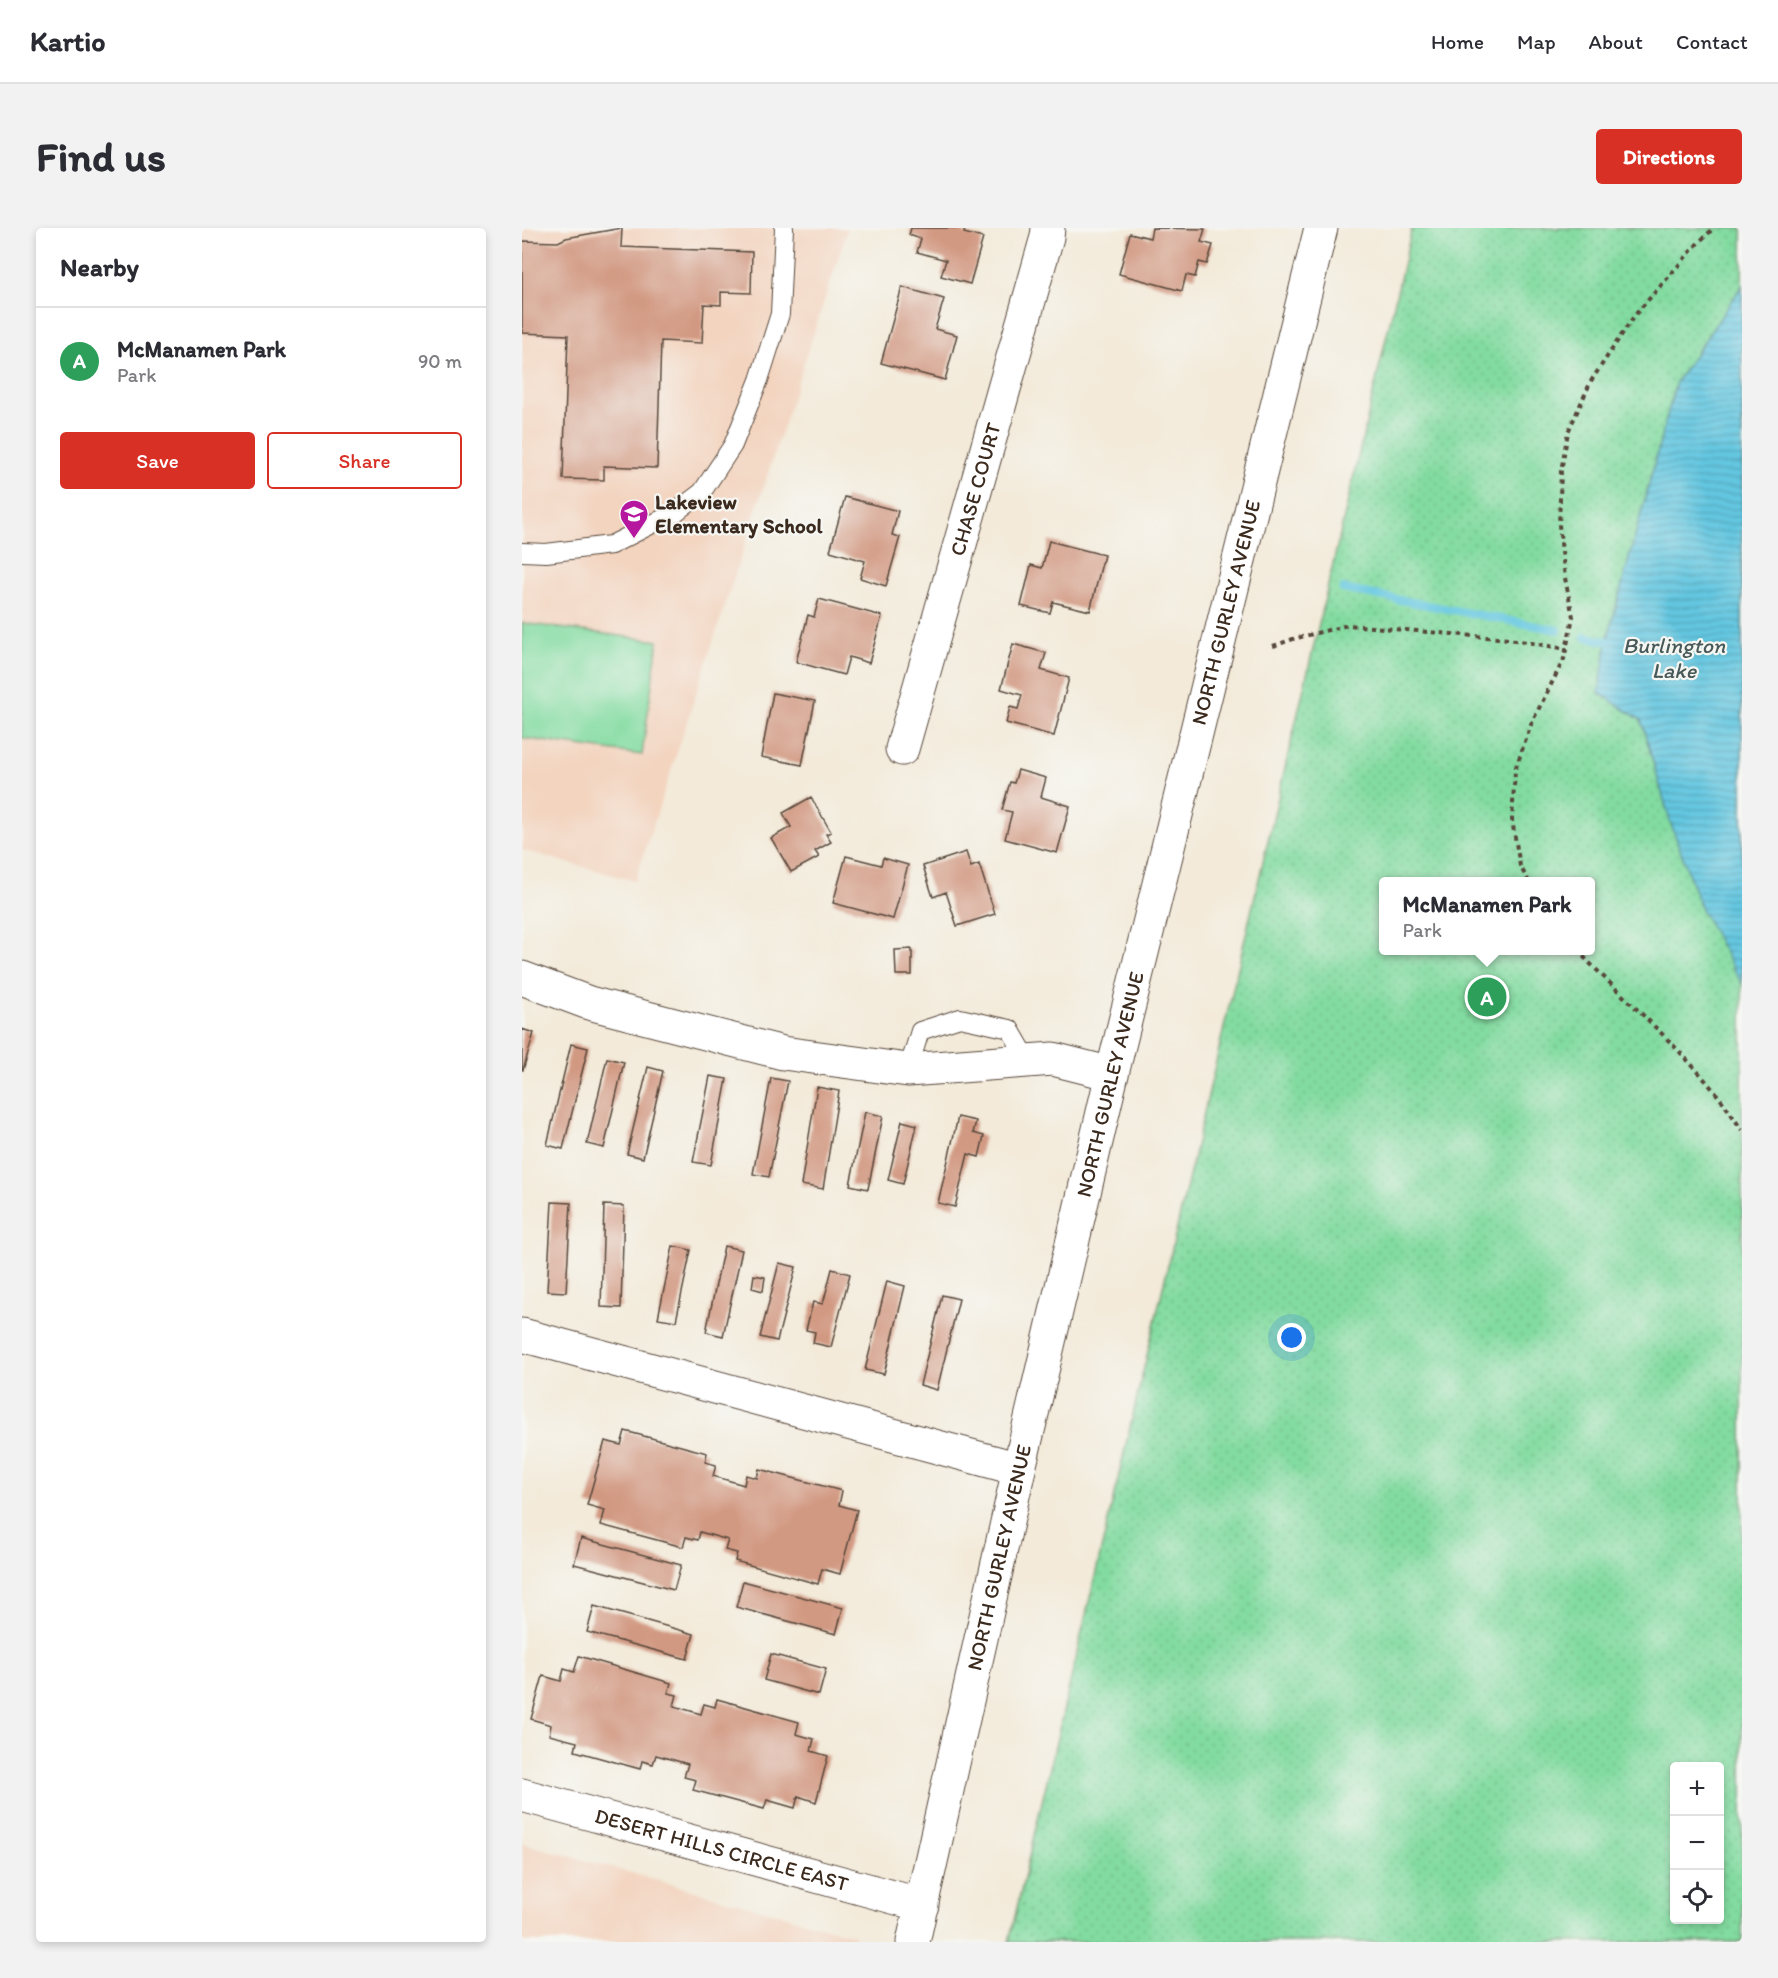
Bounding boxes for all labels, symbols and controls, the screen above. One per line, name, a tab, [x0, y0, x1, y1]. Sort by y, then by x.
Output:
text: Kartio	[30, 24, 105, 58]
text: Home	[1431, 29, 1484, 54]
text: Map	[1517, 29, 1556, 54]
text: About	[1589, 29, 1643, 54]
text: Contact	[1676, 29, 1748, 54]
button: Directions	[1596, 129, 1742, 184]
text: Find us	[36, 131, 166, 182]
text: Nearby	[60, 251, 139, 283]
text: McManamen Park	[117, 336, 286, 363]
text: A	[73, 349, 86, 373]
text: 90 m	[418, 349, 462, 373]
text: Park	[117, 363, 156, 387]
street label: CHASE COURT	[944, 419, 1006, 559]
button: Save	[60, 432, 255, 489]
button: Share	[267, 432, 462, 489]
place label: Lakeview Elementary School	[655, 489, 824, 539]
street label: NORTH GURLEY AVENUE	[1186, 497, 1265, 727]
school or university icon: Lakeview Elementary School	[618, 498, 650, 540]
water label: Burlington Lake	[1623, 632, 1726, 684]
popup	[1379, 877, 1595, 955]
text: McManamen Park	[1403, 891, 1571, 918]
text: Park	[1403, 918, 1442, 942]
street label: NORTH GURLEY AVENUE	[1070, 969, 1149, 1199]
pin: A	[1468, 974, 1506, 1020]
your location	[1277, 1323, 1306, 1352]
street label: NORTH GURLEY AVENUE	[961, 1442, 1036, 1673]
map controls	[1670, 1762, 1724, 1924]
button: +	[1670, 1762, 1724, 1816]
street label: DESERT HILLS CIRCLE EAST	[592, 1803, 852, 1896]
button: −	[1670, 1816, 1724, 1870]
button: locate	[1670, 1870, 1724, 1924]

